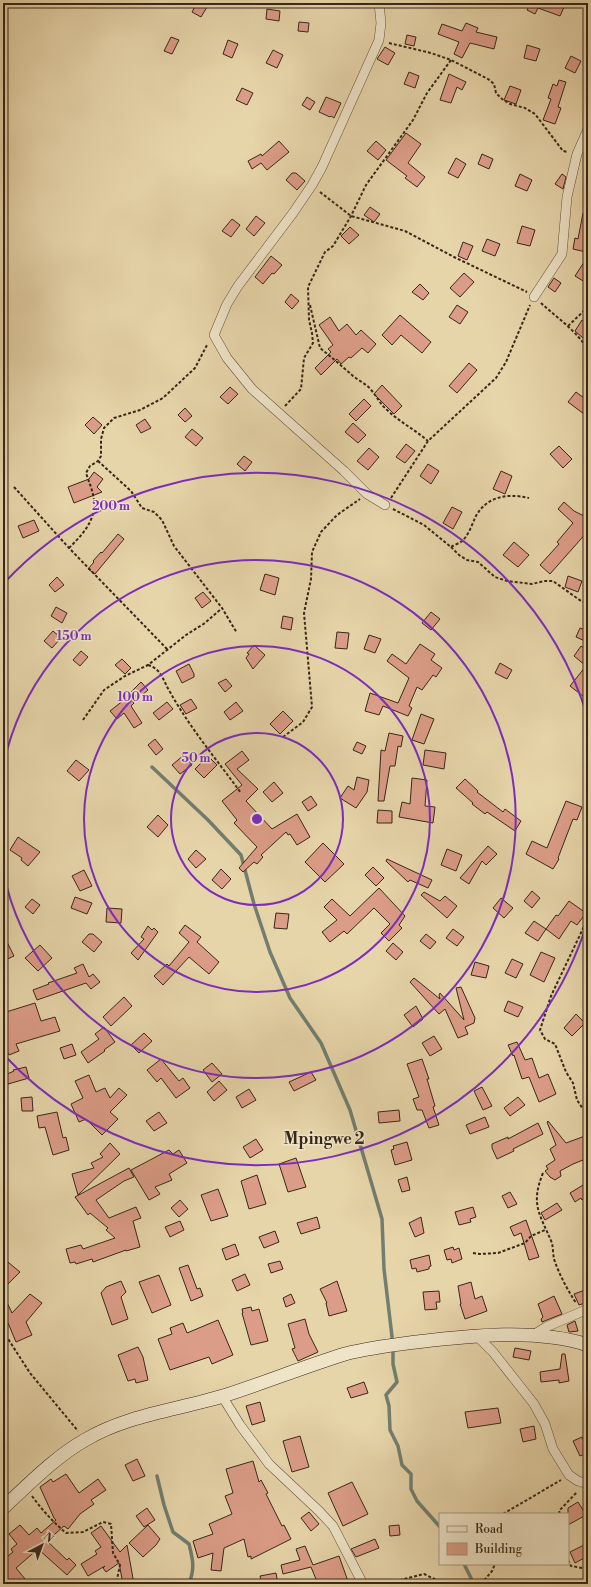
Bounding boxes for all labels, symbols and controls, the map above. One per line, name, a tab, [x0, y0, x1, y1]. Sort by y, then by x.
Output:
text: 200 m	[92, 499, 130, 514]
text: 150 m	[57, 629, 91, 644]
text: 100 m	[117, 690, 153, 705]
text: 50 m	[181, 751, 211, 766]
centre of rings	[250, 812, 264, 826]
district label: Mpingwe 2	[284, 1129, 364, 1149]
legend	[439, 1513, 569, 1565]
text: Road	[475, 1522, 503, 1537]
north arrow	[22, 1525, 62, 1565]
text: N	[40, 1530, 56, 1547]
text: Building	[474, 1542, 523, 1557]

